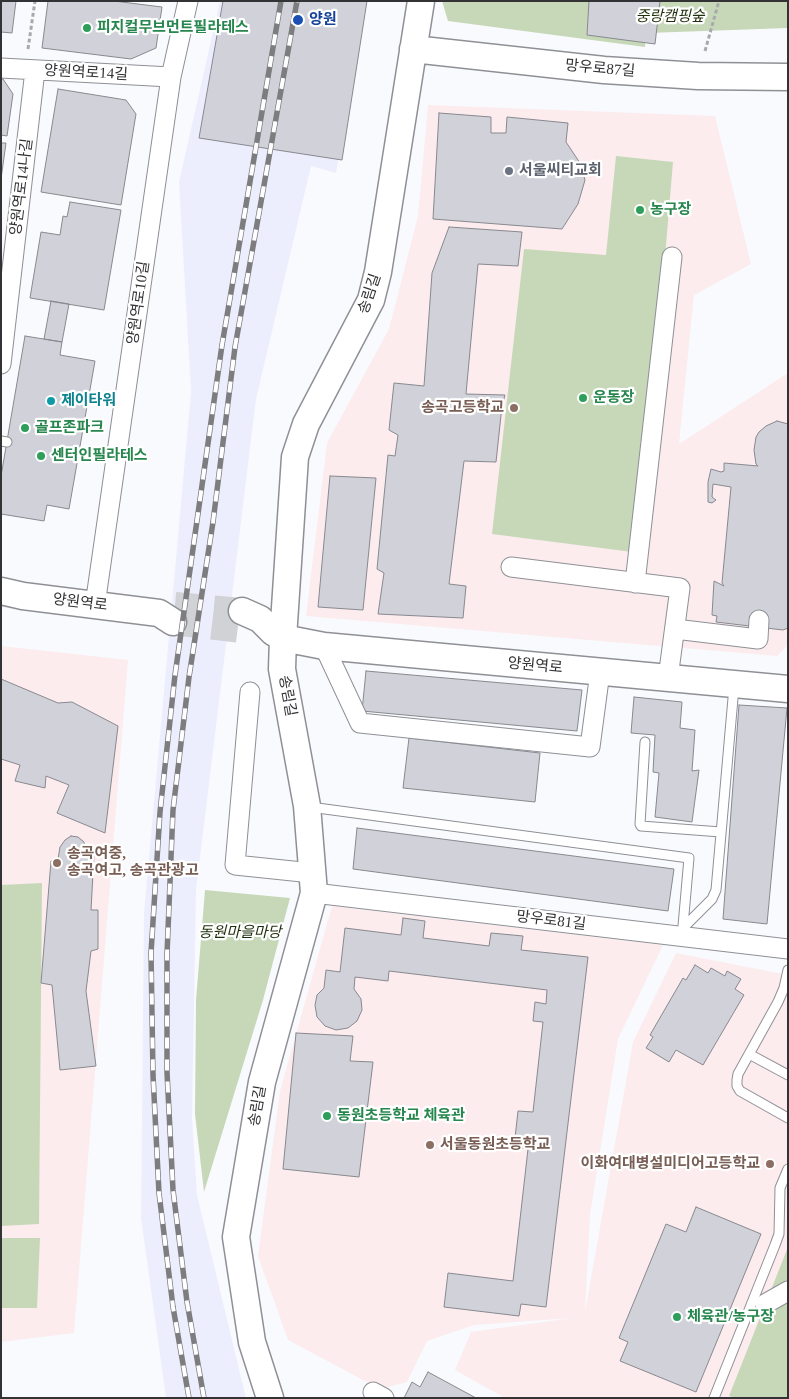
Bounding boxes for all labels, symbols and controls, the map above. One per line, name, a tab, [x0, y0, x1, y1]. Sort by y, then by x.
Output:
park label: 중랑캠핑숲	[636, 8, 704, 26]
place label: 양원	[309, 11, 337, 29]
marker: 양원	[291, 13, 305, 27]
place label: 피지컬무브먼트필라테스	[97, 19, 249, 37]
marker: 피지컬무브먼트필라테스	[81, 22, 93, 34]
street label: 망우로87길	[564, 57, 636, 81]
street label: 양원역로14길	[44, 62, 128, 84]
street label: 양원역로14나길	[7, 137, 37, 237]
place label: 서울씨티교회	[519, 162, 602, 180]
marker: 서울씨티교회	[503, 165, 515, 177]
place label: 농구장	[650, 201, 691, 219]
marker: 농구장	[634, 204, 646, 216]
street label: 양원역로10길	[124, 260, 154, 346]
street label: 송림길	[355, 271, 385, 317]
place label: 운동장	[593, 389, 634, 407]
place label: 제이타워	[61, 392, 116, 410]
marker: 운동장	[577, 392, 589, 404]
marker: 제이타워	[45, 395, 57, 407]
place label: 송곡고등학교	[421, 399, 504, 417]
marker: 송곡고등학교	[508, 402, 520, 414]
place label: 골프존파크	[35, 419, 104, 437]
marker: 골프존파크	[19, 422, 31, 434]
place label: 센터인필라테스	[51, 447, 148, 465]
marker: 센터인필라테스	[35, 450, 47, 462]
street label: 양원역로	[52, 591, 108, 615]
street label: 양원역로	[507, 655, 563, 677]
street label: 송림길	[275, 674, 299, 718]
place label: 송곡여중, 송곡여고, 송곡관광고	[67, 845, 199, 880]
marker: 송곡여중, 송곡여고, 송곡관광고	[51, 857, 63, 869]
street label: 망우로81길	[515, 908, 587, 934]
park label: 동원마을마당	[199, 924, 281, 942]
street label: 송림길	[246, 1084, 270, 1128]
place label: 동원초등학교 체육관	[337, 1107, 465, 1125]
marker: 동원초등학교 체육관	[321, 1110, 333, 1122]
place label: 서울동원초등학교	[440, 1136, 550, 1154]
marker: 서울동원초등학교	[424, 1139, 436, 1151]
place label: 이화여대병설미디어고등학교	[581, 1155, 760, 1173]
marker: 이화여대병설미디어고등학교	[764, 1158, 776, 1170]
place label: 체육관/농구장	[687, 1308, 774, 1326]
marker: 체육관/농구장	[671, 1311, 683, 1323]

